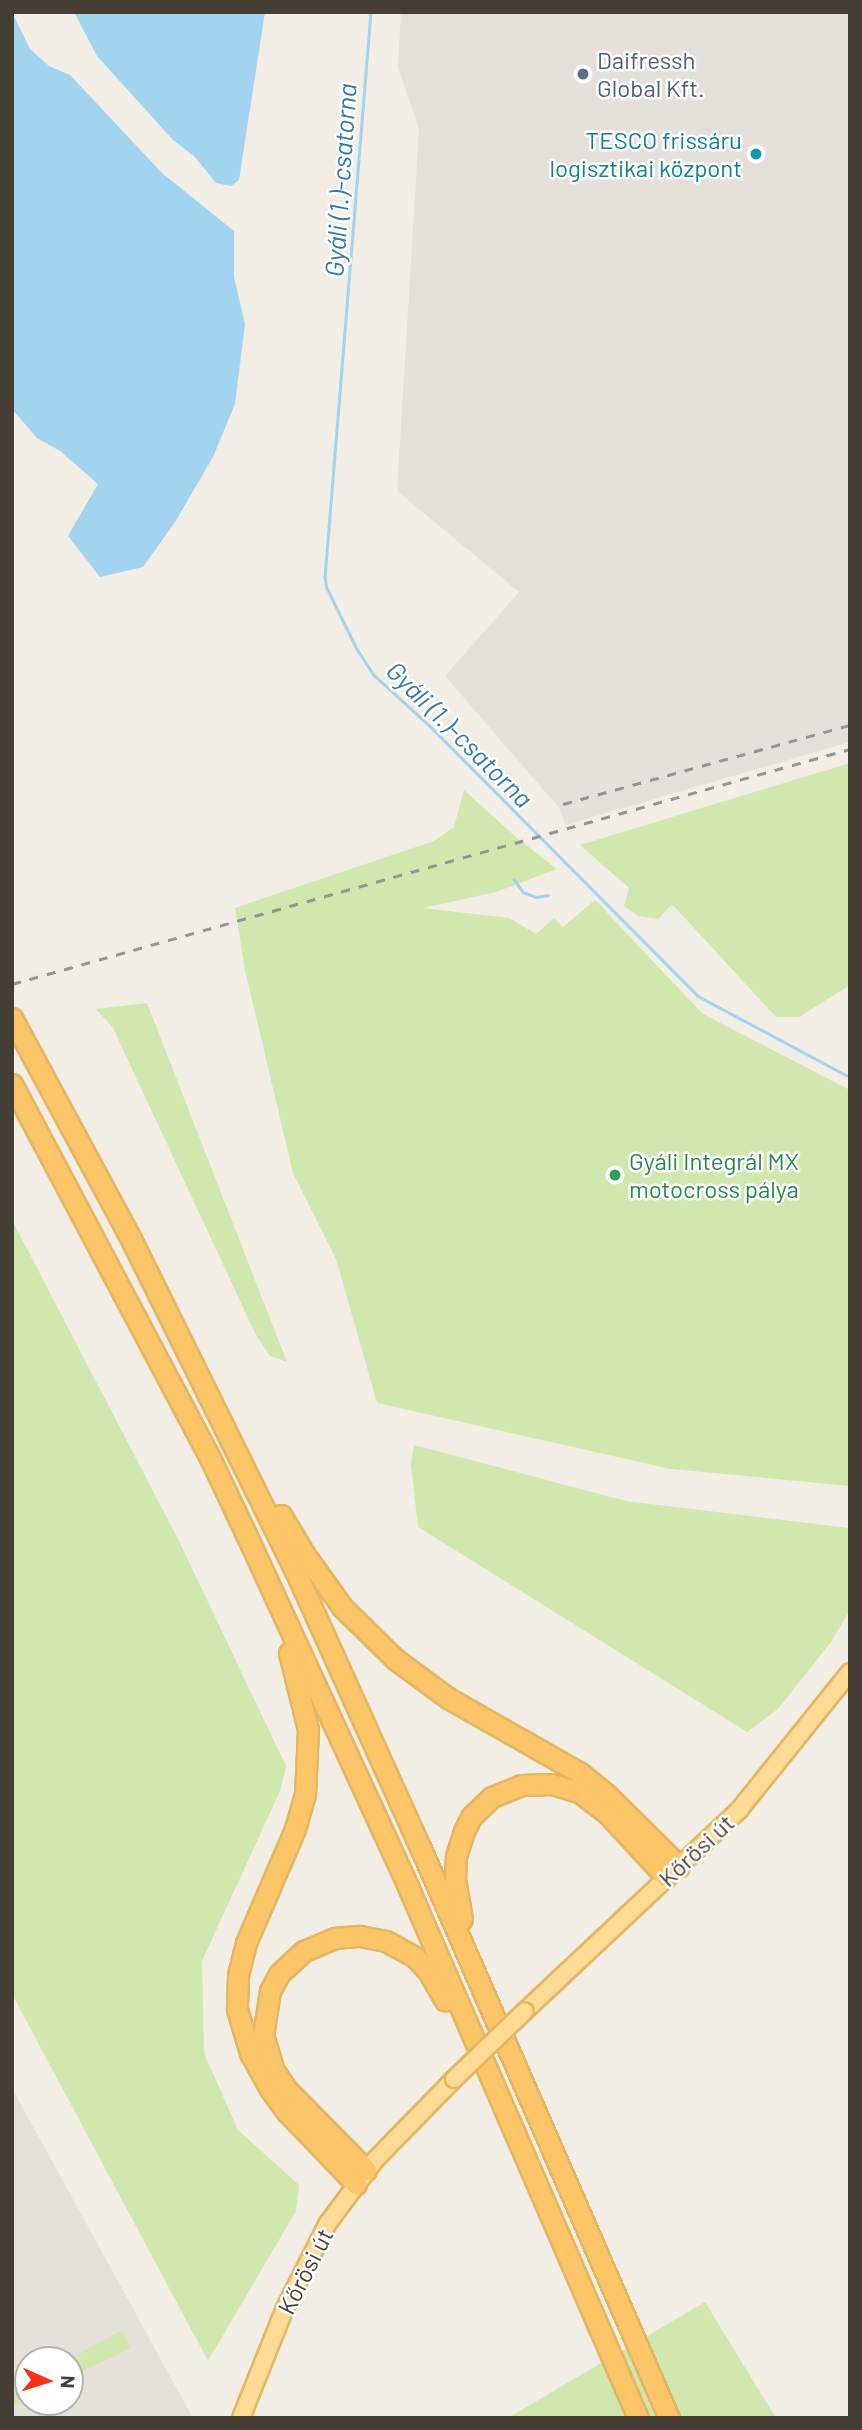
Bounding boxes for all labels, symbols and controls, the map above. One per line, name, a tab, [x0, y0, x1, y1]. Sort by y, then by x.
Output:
place label: Daifressh Global Kft.	[597, 46, 705, 102]
marker: Daifressh Global Kft.	[575, 66, 591, 82]
water label: Gyáli (1.)-csatorna	[318, 82, 362, 278]
place label: TESCO frissáru logisztikai központ	[549, 126, 742, 182]
marker: TESCO frissáru logisztikai központ	[748, 146, 764, 162]
water label: Gyáli (1.)-csatorna	[380, 654, 540, 814]
place label: Gyáli Integrál MX motocross pálya	[629, 1147, 799, 1203]
marker: Gyáli Integrál MX motocross pálya	[607, 1167, 623, 1183]
street label: Kőrösi út	[652, 1808, 740, 1892]
street label: Kőrösi út	[271, 2223, 339, 2319]
north arrow	[14, 2346, 84, 2416]
text: N	[57, 2375, 80, 2389]

